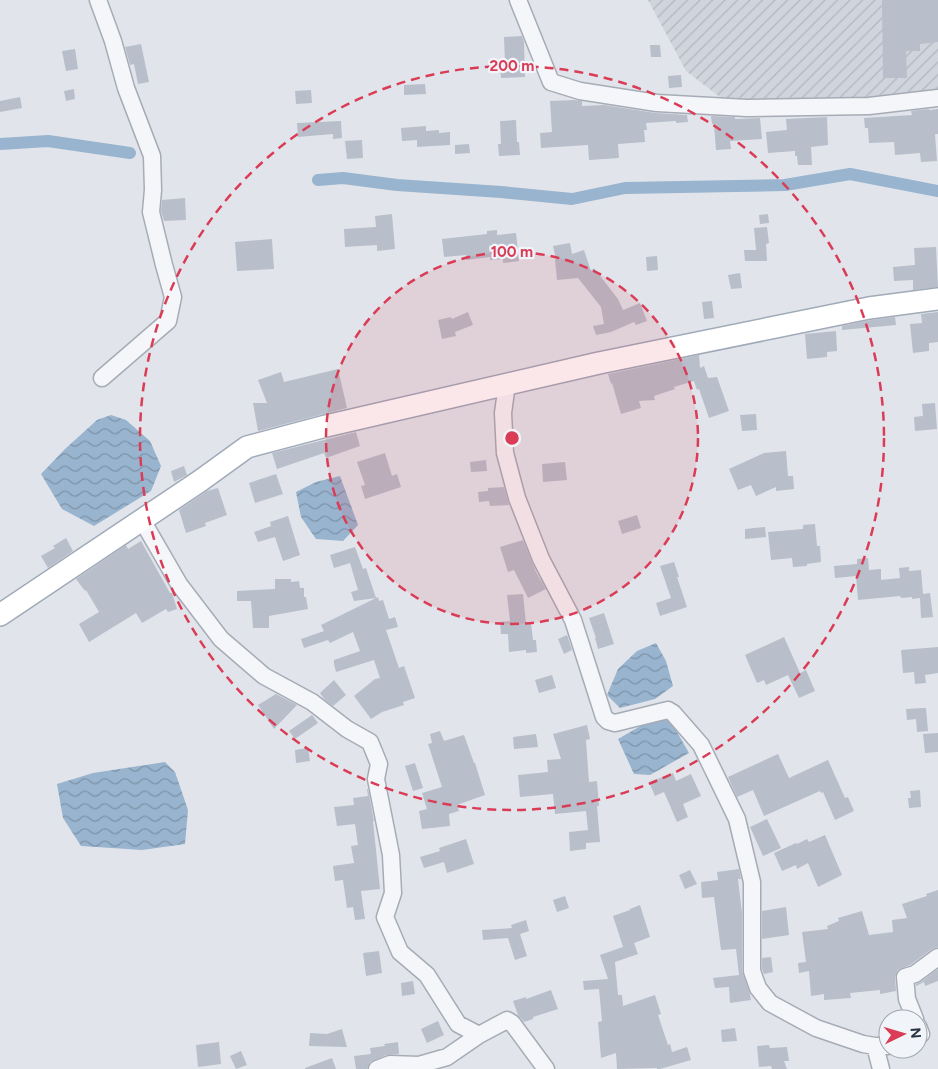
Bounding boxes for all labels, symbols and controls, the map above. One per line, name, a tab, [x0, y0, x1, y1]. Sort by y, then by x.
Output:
text: 200 m	[490, 57, 534, 75]
text: 100 m	[491, 243, 533, 261]
centre of rings	[503, 429, 521, 447]
north arrow	[878, 1009, 928, 1059]
text: N	[907, 1027, 924, 1039]

